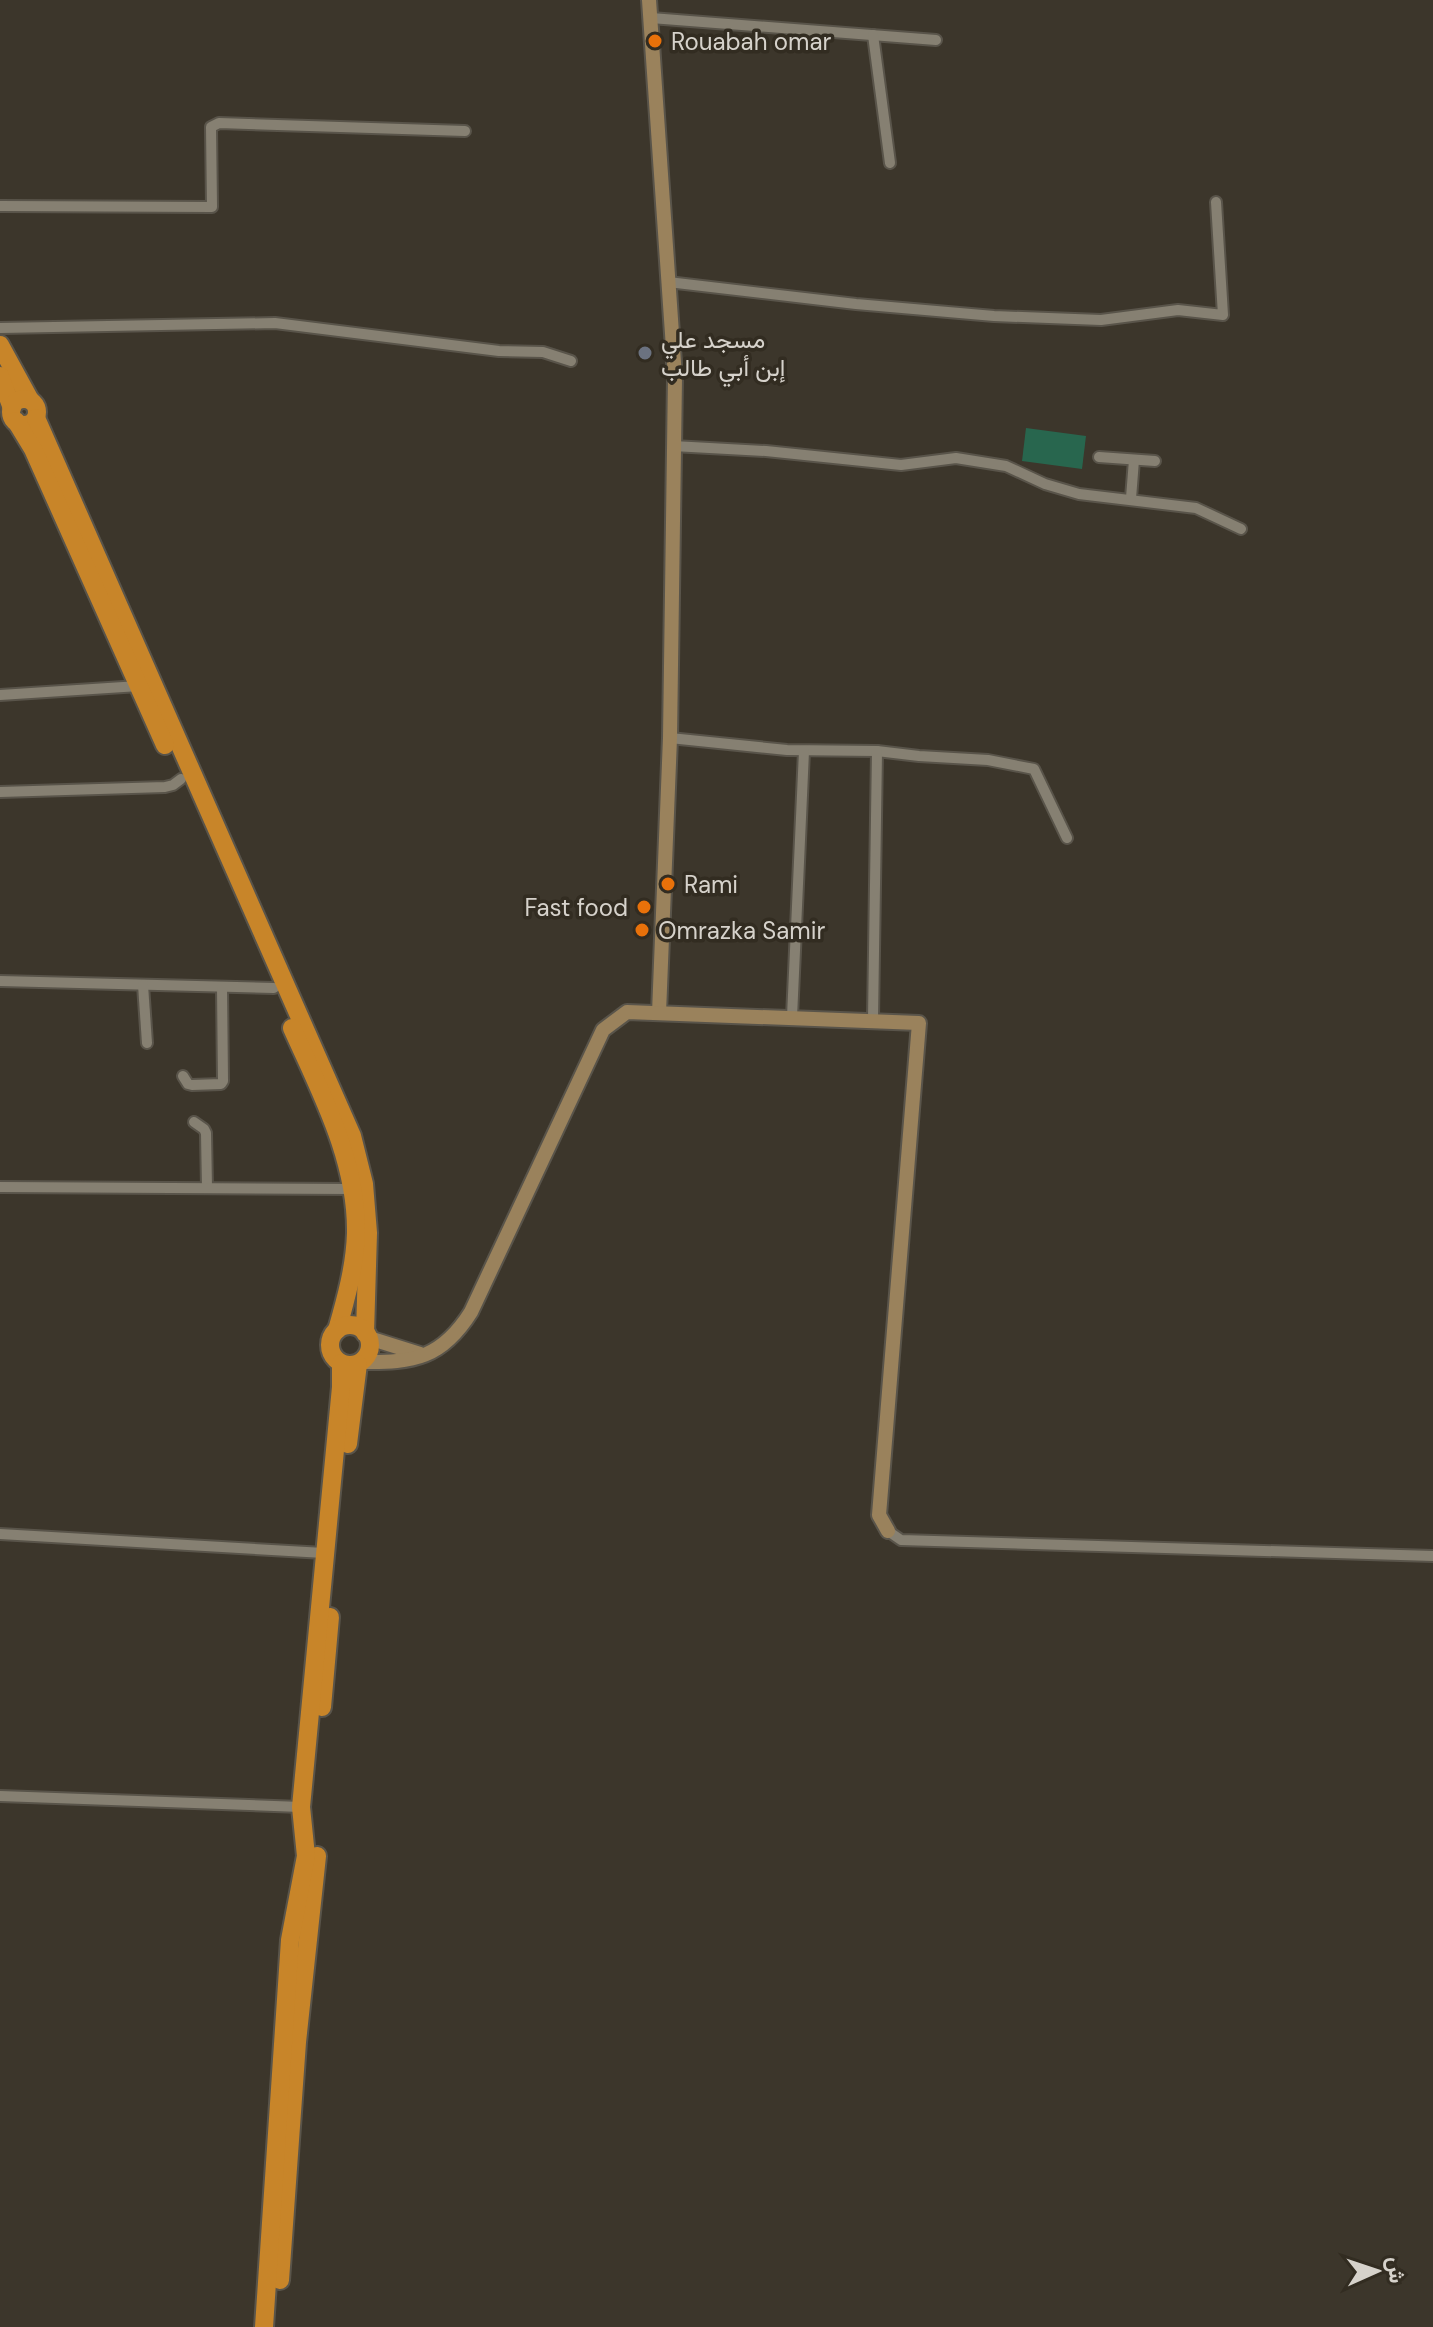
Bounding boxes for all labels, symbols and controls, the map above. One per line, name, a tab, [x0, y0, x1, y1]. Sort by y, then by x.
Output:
place label: Rouabah omar	[671, 26, 832, 57]
marker: Rouabah omar	[646, 32, 664, 50]
place label: مسجد علي إبن أبي طالب	[661, 324, 785, 387]
marker: مسجد علي إبن أبي طالب	[636, 344, 654, 362]
place label: Rami	[684, 869, 738, 900]
marker: Rami	[659, 875, 677, 893]
place label: Fast food	[524, 892, 628, 923]
marker: Fast food	[635, 898, 653, 916]
place label: Omrazka Samir	[658, 915, 825, 946]
marker: Omrazka Samir	[633, 921, 651, 939]
north arrow	[1337, 2231, 1417, 2311]
text: ش	[1381, 2256, 1412, 2284]

